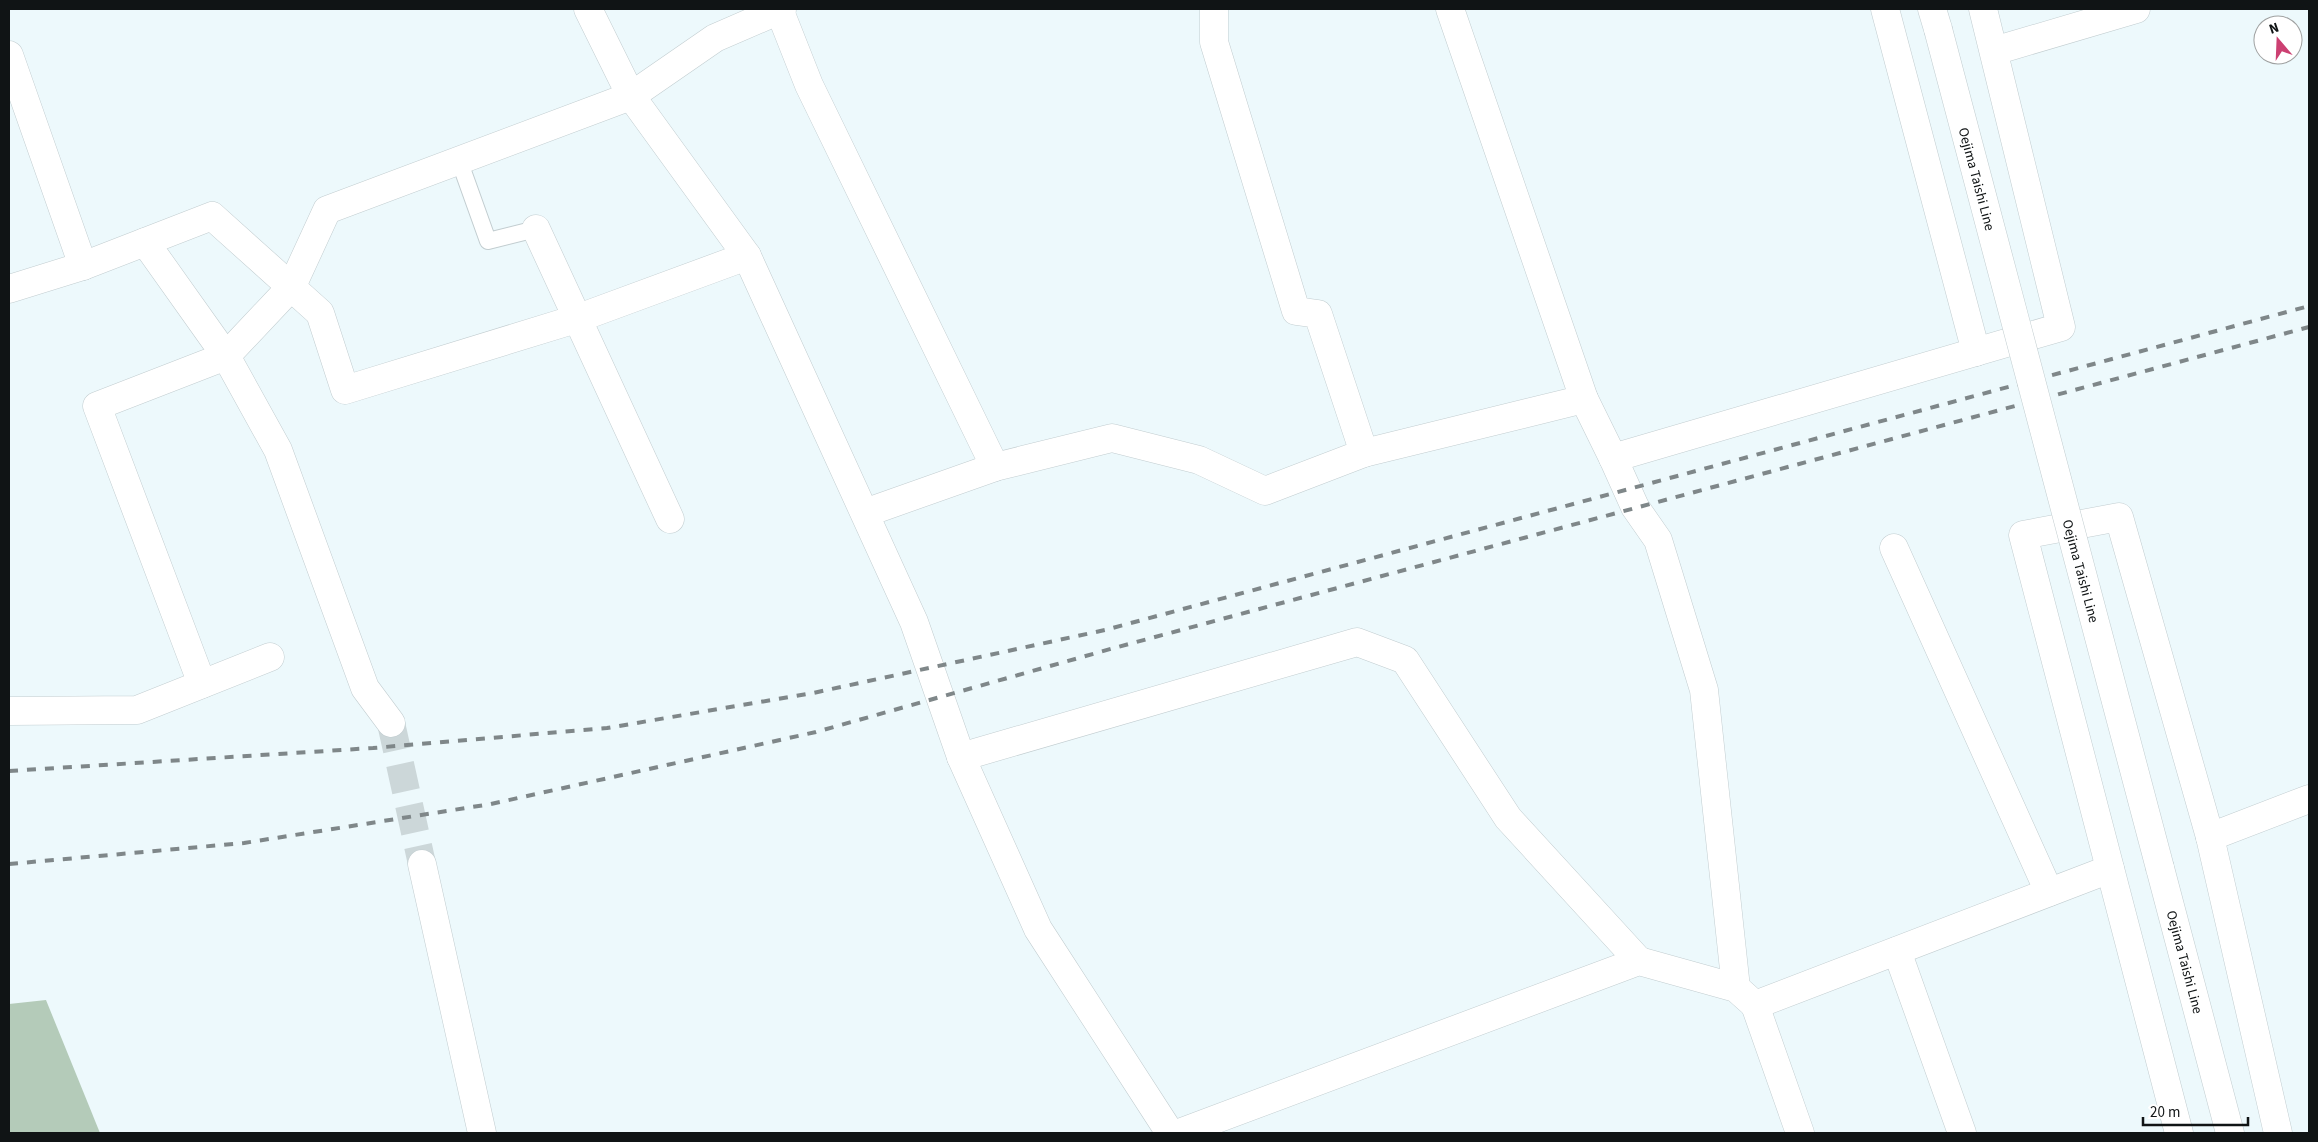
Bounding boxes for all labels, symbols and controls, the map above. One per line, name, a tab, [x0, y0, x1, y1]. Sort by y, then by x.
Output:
north arrow	[2253, 15, 2303, 65]
text: N	[2266, 18, 2282, 40]
street label: Oejima Taishi Line	[1953, 125, 1999, 233]
street label: Oejima Taishi Line	[2057, 517, 2103, 625]
street label: Oejima Taishi Line	[2161, 908, 2207, 1016]
scale bar	[2143, 1094, 2248, 1126]
text: 20 m	[2150, 1102, 2180, 1123]

